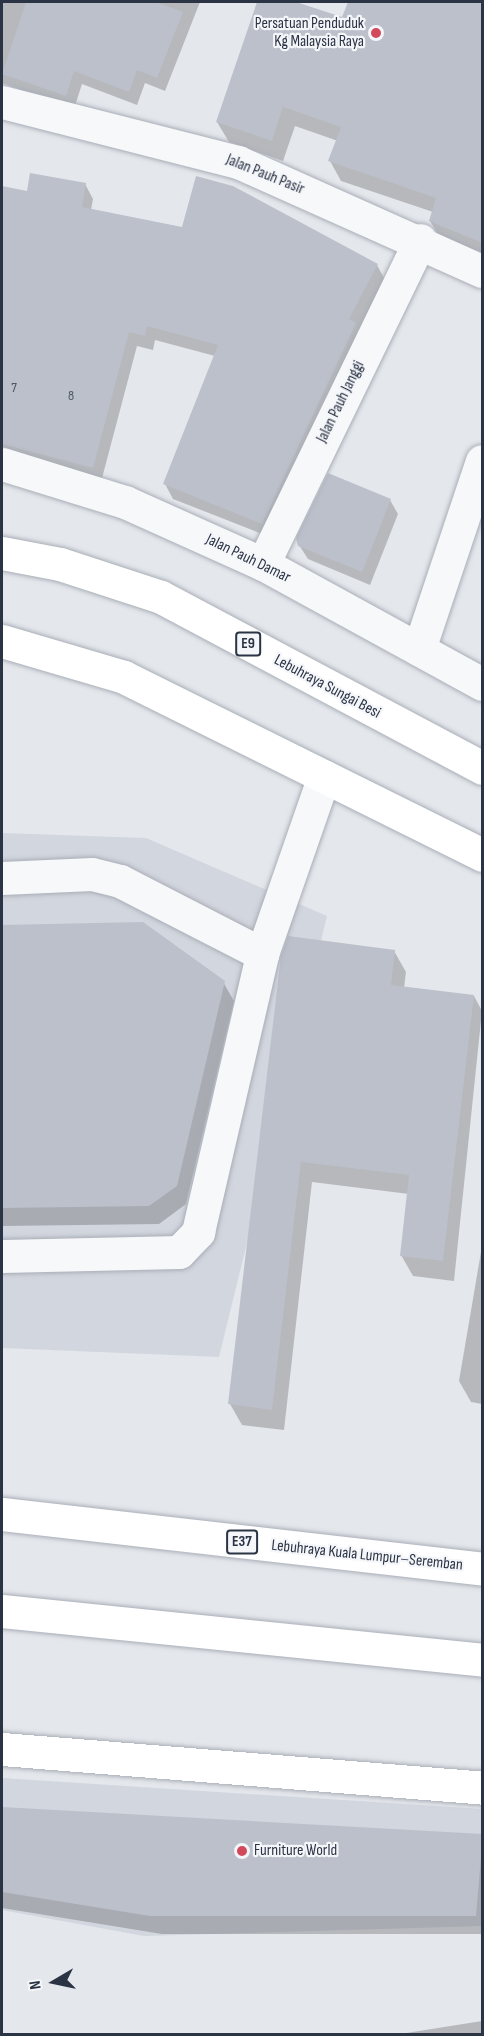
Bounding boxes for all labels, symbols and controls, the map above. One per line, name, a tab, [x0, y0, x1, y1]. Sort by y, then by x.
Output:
place label: Persatuan Penduduk Kg Malaysia Raya	[255, 14, 364, 52]
marker: Persatuan Penduduk Kg Malaysia Raya	[369, 26, 383, 40]
street label: Jalan Pauh Pasir	[223, 151, 307, 199]
street label: Jalan Pauh Janggi	[313, 358, 369, 446]
house number: 7	[11, 380, 17, 396]
house number: 8	[68, 388, 74, 404]
street label: Jalan Pauh Damar	[203, 530, 293, 588]
road number: E9	[234, 632, 262, 656]
street label: Lebuhraya Sungai Besi	[270, 651, 384, 723]
road number: E37	[226, 1530, 258, 1554]
street label: Lebuhraya Kuala Lumpur–Seremban	[270, 1536, 464, 1576]
place label: Furniture World	[254, 1841, 337, 1861]
marker: Furniture World	[235, 1844, 249, 1858]
north arrow	[24, 1952, 84, 2012]
text: N	[26, 1979, 46, 1991]

